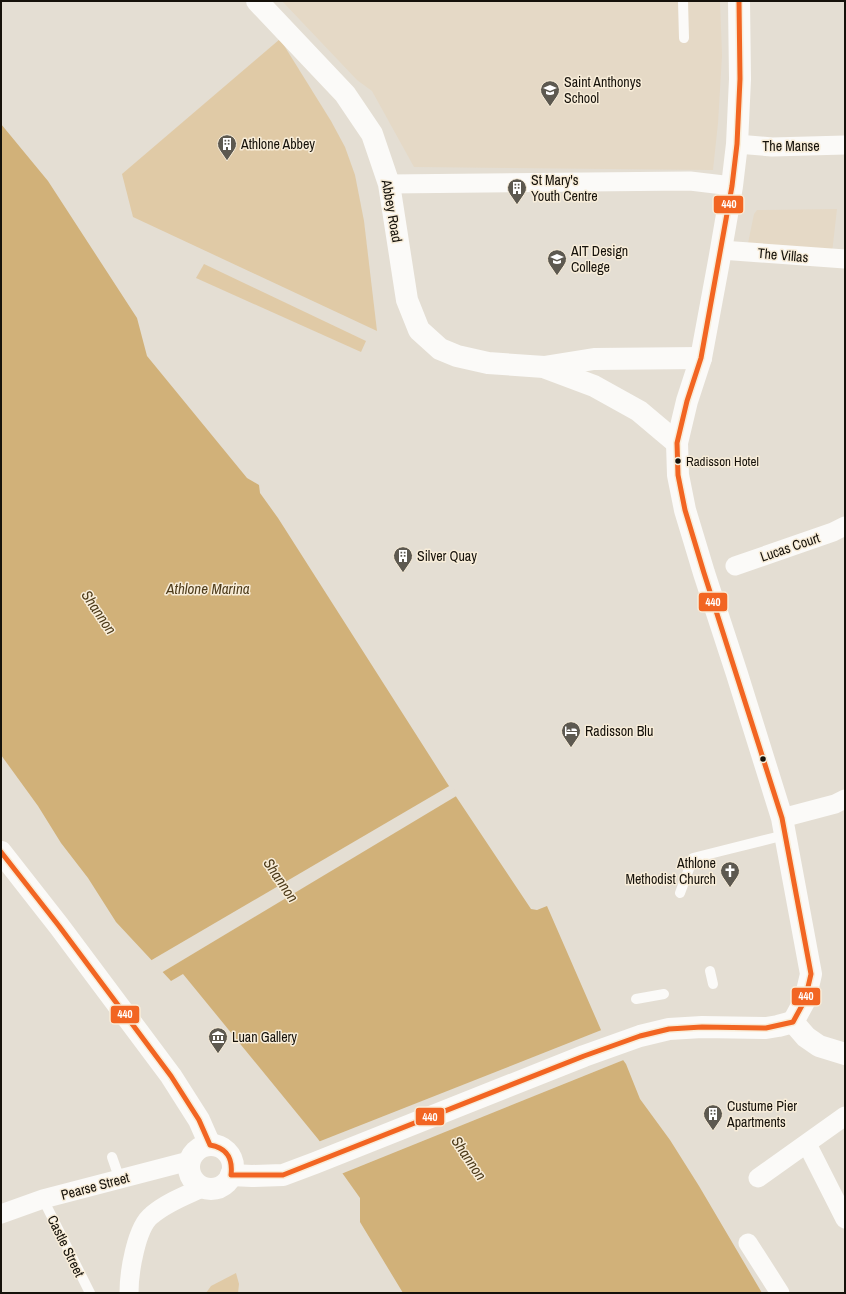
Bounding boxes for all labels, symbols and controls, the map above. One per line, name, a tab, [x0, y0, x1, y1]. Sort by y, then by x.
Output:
place label: Saint Anthonys School	[564, 73, 641, 107]
school or university icon: Saint Anthonys School	[539, 79, 561, 107]
building icon: Athlone Abbey	[216, 133, 238, 161]
place label: Athlone Abbey	[240, 135, 315, 153]
street label: The Manse	[762, 137, 820, 155]
place label: St Mary's Youth Centre	[531, 171, 598, 205]
street label: Abbey Road	[377, 177, 406, 244]
building icon: St Mary's Youth Centre	[506, 177, 528, 205]
line badge: 440	[713, 195, 744, 214]
text: 440	[721, 197, 737, 211]
place label: AIT Design College	[570, 242, 628, 276]
street label: The Villas	[757, 244, 809, 266]
school or university icon: AIT Design College	[546, 248, 568, 276]
place label: Radisson Hotel	[686, 453, 759, 470]
marker: Radisson Hotel	[673, 456, 683, 466]
street label: Lucas Court	[758, 528, 822, 566]
building icon: Silver Quay	[392, 545, 414, 573]
place label: Silver Quay	[417, 547, 477, 565]
water label: Athlone Marina	[165, 578, 250, 599]
water label: Shannon	[77, 586, 122, 638]
line badge: 440	[698, 592, 728, 612]
text: 440	[705, 595, 721, 609]
hotel icon: Radisson Blu	[560, 720, 582, 748]
place label: Radisson Blu	[585, 722, 653, 740]
unlabelled marker	[758, 754, 768, 764]
water label: Shannon	[259, 854, 304, 906]
place label: Athlone Methodist Church	[625, 854, 716, 888]
church icon: Athlone Methodist Church	[719, 860, 741, 888]
line badge: 440	[791, 987, 821, 1006]
text: 440	[798, 989, 814, 1003]
line badge: 440	[110, 1005, 140, 1024]
text: 440	[117, 1007, 133, 1021]
museum icon: Luan Gallery	[207, 1026, 229, 1054]
place label: Luan Gallery	[232, 1028, 297, 1046]
place label: Custume Pier Apartments	[726, 1097, 797, 1131]
building icon: Custume Pier Apartments	[702, 1103, 724, 1131]
line badge: 440	[415, 1107, 445, 1126]
text: 440	[422, 1110, 438, 1124]
water label: Shannon	[447, 1132, 492, 1184]
street label: Pearse Street	[59, 1168, 131, 1204]
street label: Castle Street	[43, 1212, 89, 1280]

